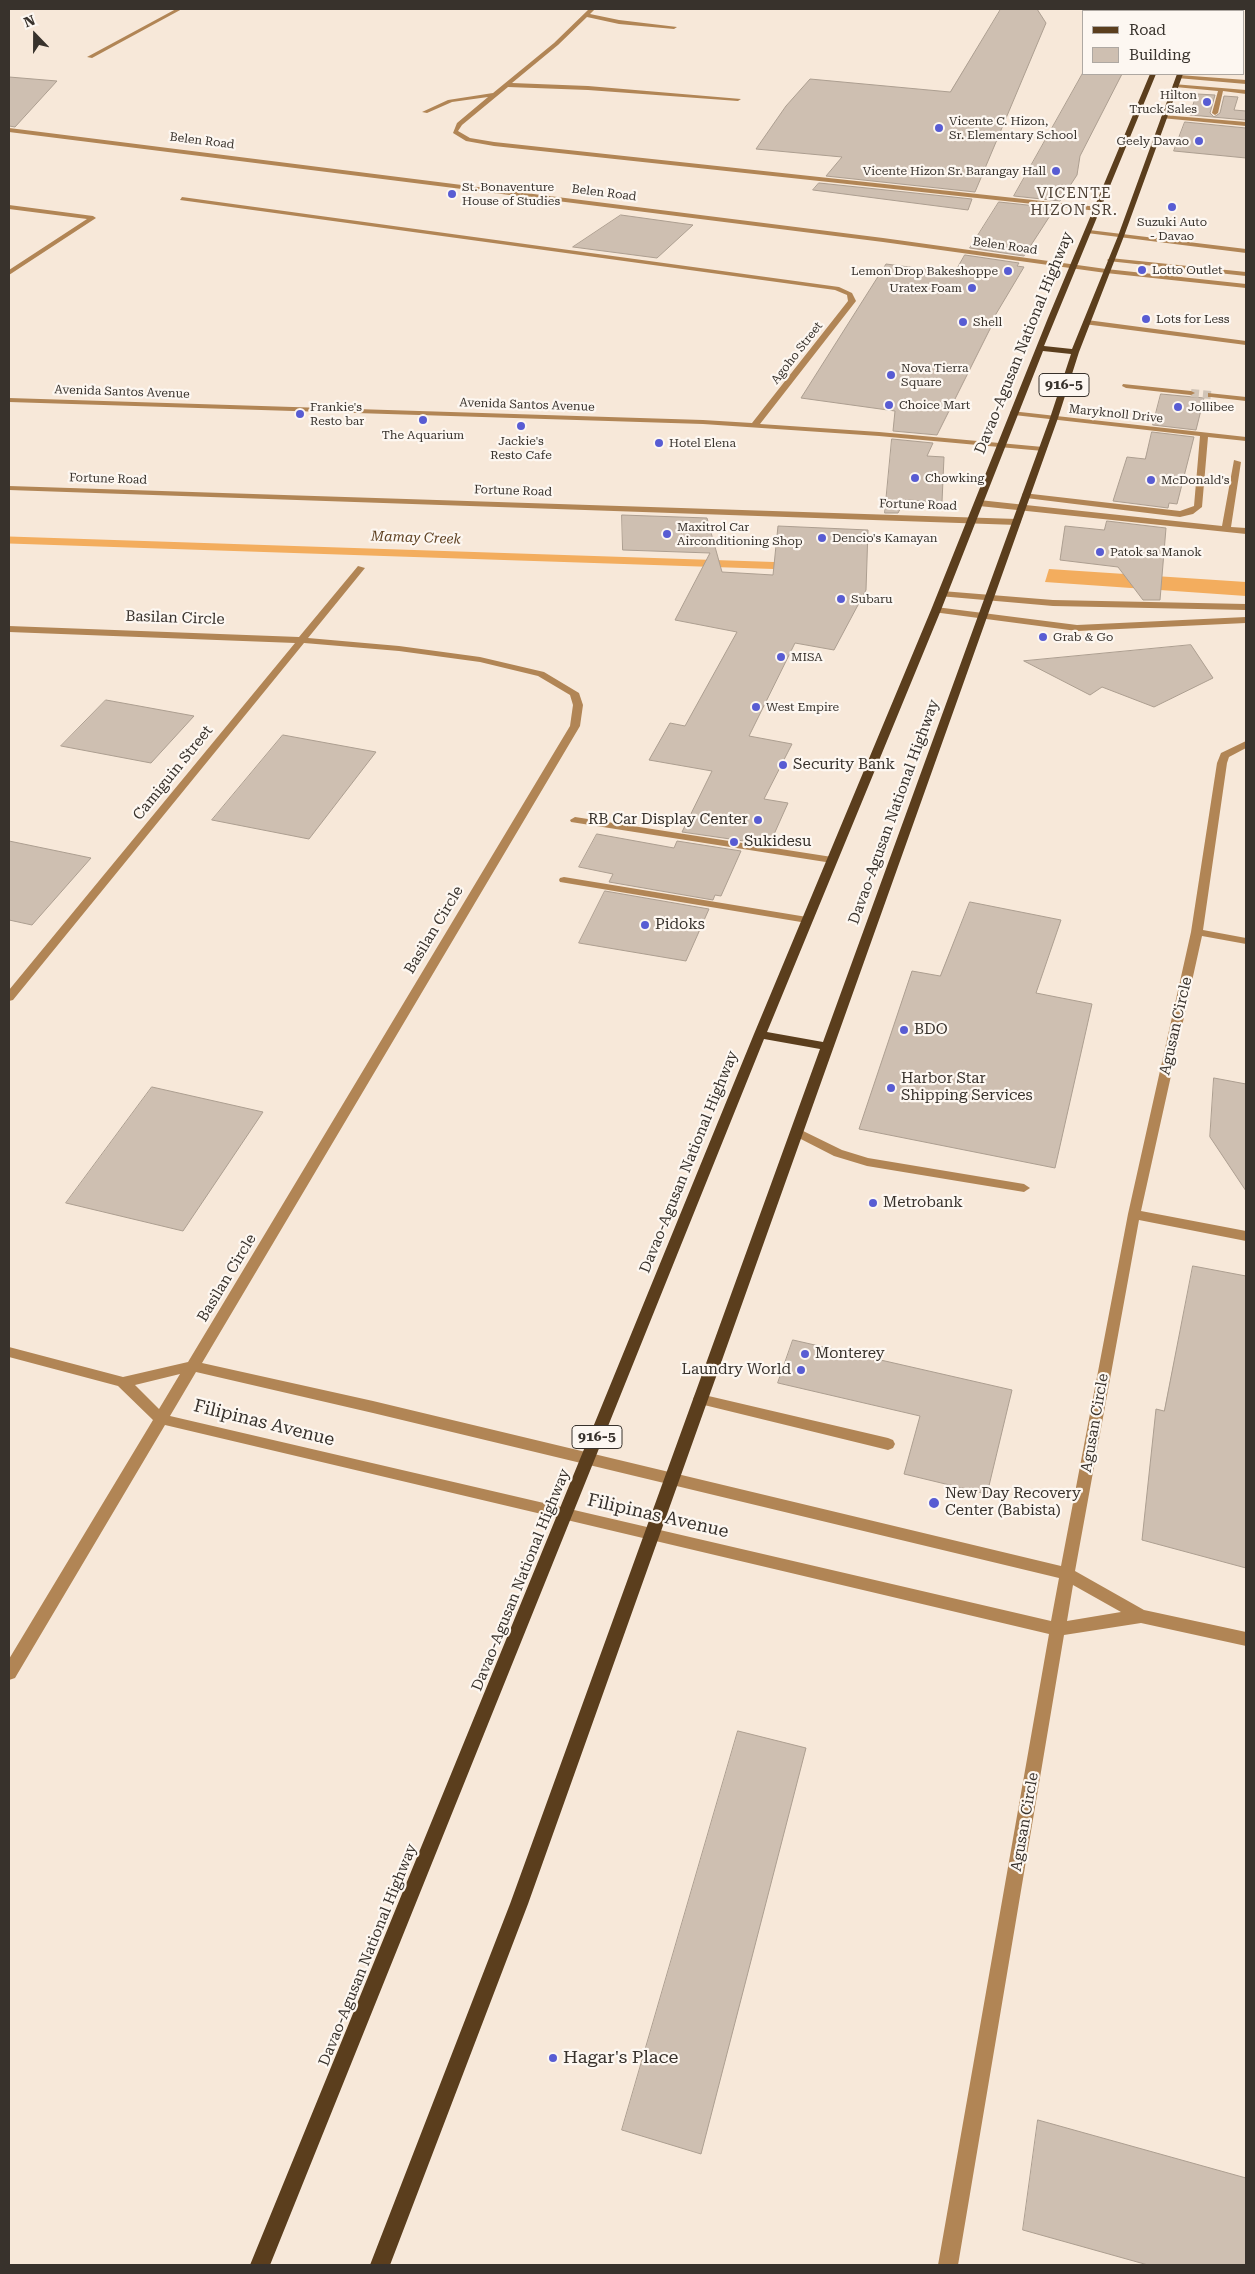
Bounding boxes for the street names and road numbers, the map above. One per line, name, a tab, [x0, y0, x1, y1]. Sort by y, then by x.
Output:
street label: Belen Road	[169, 130, 235, 152]
street label: Belen Road	[571, 182, 637, 204]
street label: Davao-Agusan National Highway	[971, 229, 1077, 457]
street label: Belen Road	[972, 234, 1038, 258]
street label: Agoho Street	[768, 319, 826, 387]
road number: 916-5	[1039, 374, 1089, 396]
street label: Avenida Santos Avenue	[54, 382, 190, 402]
street label: Avenida Santos Avenue	[459, 395, 595, 415]
street label: Maryknoll Drive	[1068, 402, 1164, 426]
street label: Fortune Road	[69, 470, 147, 488]
street label: Fortune Road	[474, 482, 552, 500]
street label: Fortune Road	[879, 496, 957, 514]
street label: Basilan Circle	[125, 607, 225, 629]
street label: Davao-Agusan National Highway	[845, 697, 943, 927]
street label: Camiguin Street	[129, 722, 217, 824]
street label: Basilan Circle	[401, 883, 467, 977]
street label: Agusan Circle	[1156, 975, 1196, 1077]
street label: Davao-Agusan National Highway	[636, 1048, 742, 1276]
street label: Basilan Circle	[194, 1231, 260, 1325]
street label: Agusan Circle	[1077, 1372, 1113, 1474]
street label: Filipinas Avenue	[191, 1395, 337, 1451]
road number: 916-5	[572, 1425, 622, 1448]
street label: Davao-Agusan National Highway	[468, 1466, 574, 1694]
street label: Filipinas Avenue	[585, 1489, 731, 1543]
street label: Agusan Circle	[1007, 1771, 1043, 1873]
street label: Davao-Agusan National Highway	[315, 1841, 421, 2069]

